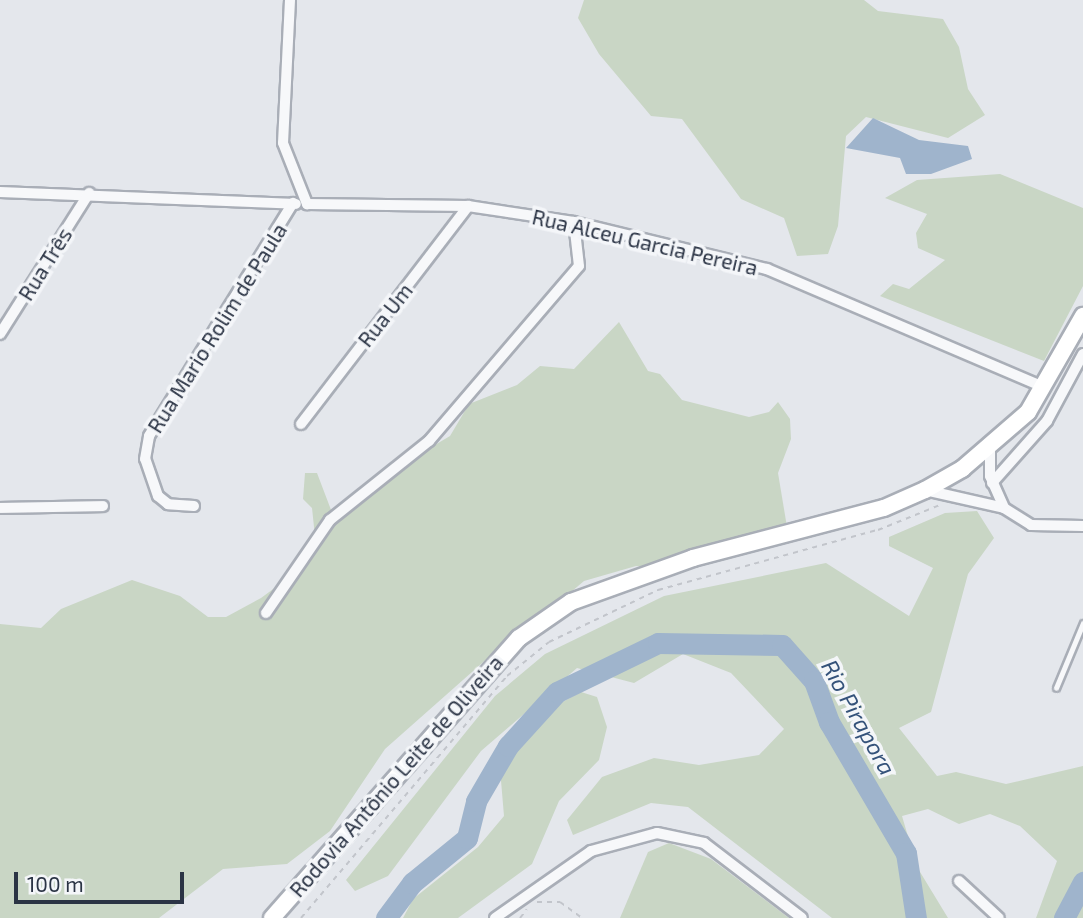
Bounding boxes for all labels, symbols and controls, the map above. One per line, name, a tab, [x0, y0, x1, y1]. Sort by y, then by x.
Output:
street label: Rua Alceu Garcia Pereira	[530, 204, 760, 280]
street label: Rua Mario Rolim de Paula	[142, 219, 292, 437]
street label: Rua Três	[13, 223, 77, 305]
street label: Rua Um	[352, 278, 418, 352]
street label: Rodovia Antônio Leite de Oliveira	[284, 650, 508, 902]
water label: Rio Pirapora	[816, 655, 902, 779]
scale bar	[18, 858, 187, 902]
text: 100 m	[27, 871, 84, 896]

